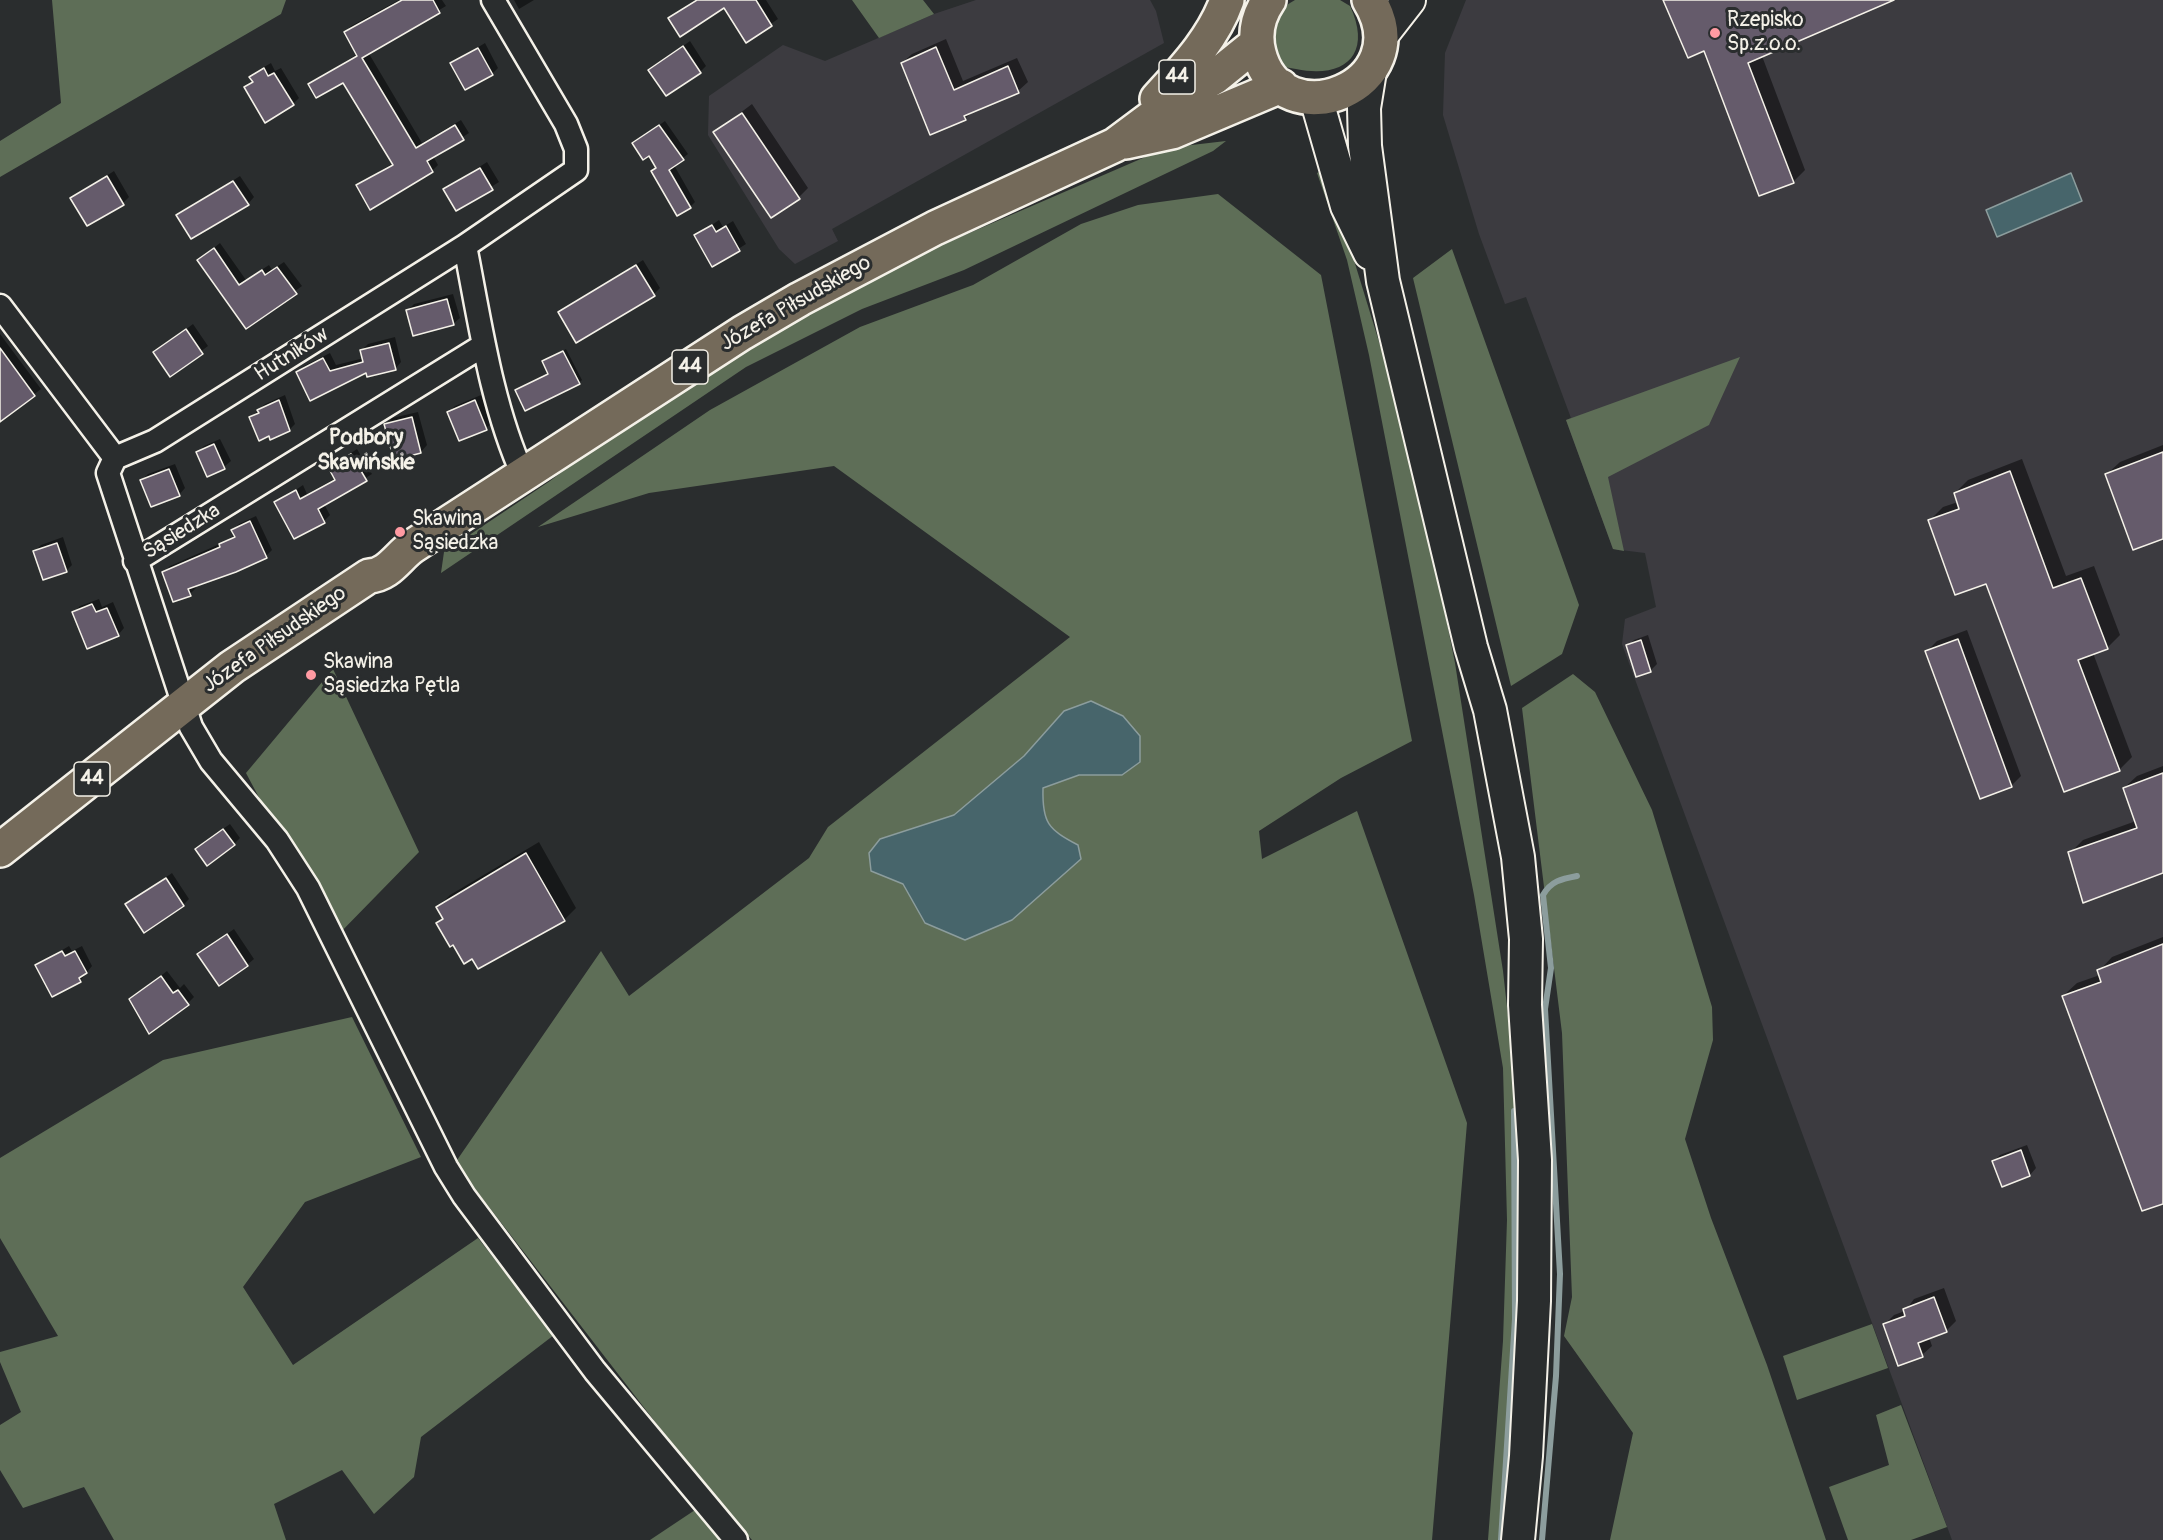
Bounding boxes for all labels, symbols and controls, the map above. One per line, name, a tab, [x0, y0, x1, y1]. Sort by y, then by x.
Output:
place label: Rzepisko Sp.z.o.o.	[1727, 8, 1804, 58]
marker: Rzepisko Sp.z.o.o.	[1708, 26, 1722, 40]
road number: 44	[1159, 60, 1195, 94]
street label: Józefa Piłsudskiego	[716, 251, 876, 357]
street label: Hutników	[250, 322, 334, 388]
road number: 44	[672, 350, 708, 384]
district label: Podbory Skawińskie	[317, 425, 415, 476]
street label: Sąsiedzka	[139, 498, 225, 566]
place label: Skawina Sąsiedzka	[412, 507, 498, 557]
marker: Skawina Sąsiedzka	[393, 525, 407, 539]
street label: Józefa Piłsudskiego	[198, 581, 352, 699]
place label: Skawina Sąsiedzka Pętla	[323, 650, 460, 700]
marker: Skawina Sąsiedzka Pętla	[304, 668, 318, 682]
road number: 44	[74, 762, 110, 796]

